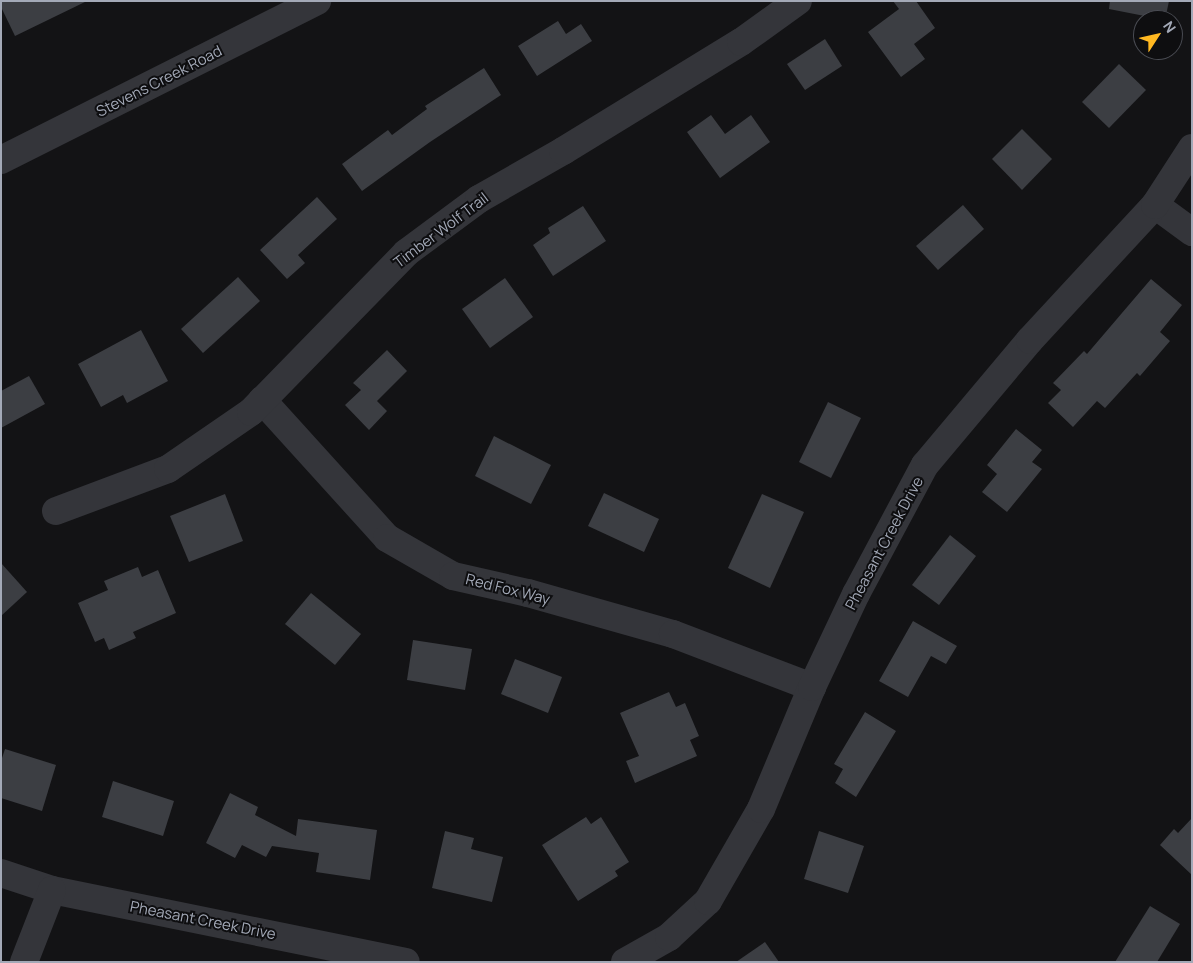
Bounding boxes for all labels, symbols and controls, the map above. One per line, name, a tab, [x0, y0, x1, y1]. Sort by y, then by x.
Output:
north arrow	[1133, 10, 1183, 60]
text: N	[1159, 17, 1181, 36]
street label: Stevens Creek Road	[93, 42, 225, 120]
street label: Timber Wolf Trail	[390, 189, 492, 271]
street label: Pheasant Creek Drive	[841, 473, 927, 613]
street label: Red Fox Way	[464, 570, 552, 608]
street label: Pheasant Creek Drive	[129, 897, 277, 943]

